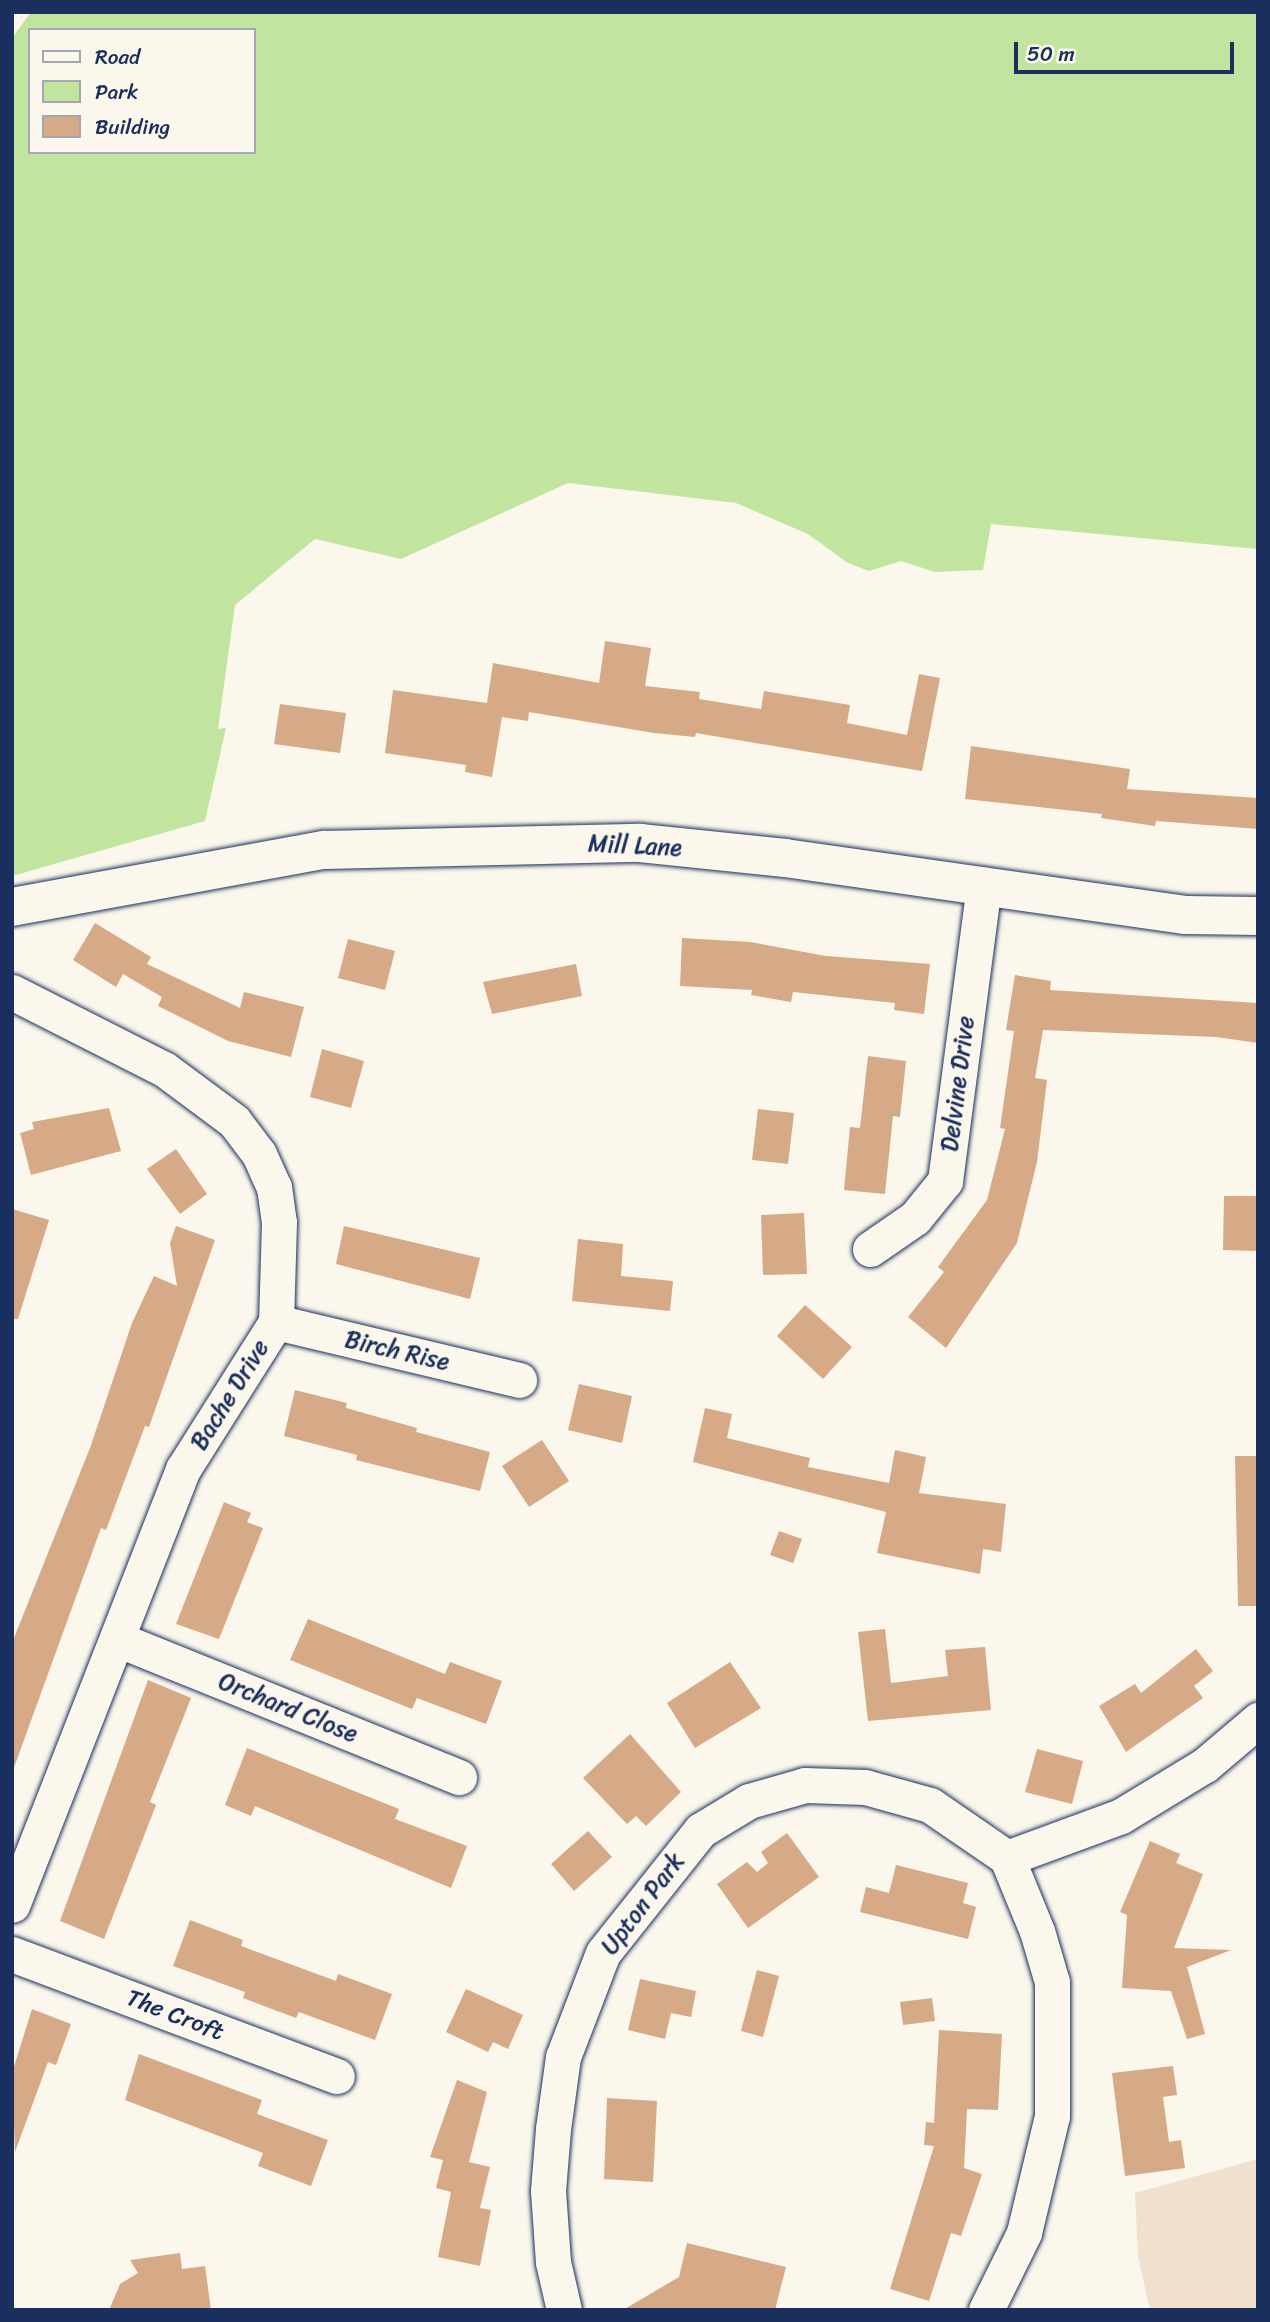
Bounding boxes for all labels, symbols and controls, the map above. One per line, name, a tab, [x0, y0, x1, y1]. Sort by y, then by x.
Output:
legend	[28, 28, 256, 154]
scale bar	[1018, 28, 1238, 72]
text: 50 m	[1027, 35, 1075, 73]
text: Road	[95, 38, 140, 76]
text: Park	[95, 73, 138, 111]
text: Building	[95, 108, 170, 146]
street label: Mill Lane	[587, 829, 683, 863]
street label: Delvine Drive	[935, 1015, 981, 1153]
street label: Birch Rise	[342, 1325, 452, 1377]
street label: Bache Drive	[185, 1335, 275, 1455]
street label: Orchard Close	[214, 1667, 362, 1749]
street label: Upton Park	[595, 1848, 691, 1960]
street label: The Croft	[122, 1983, 228, 2047]

